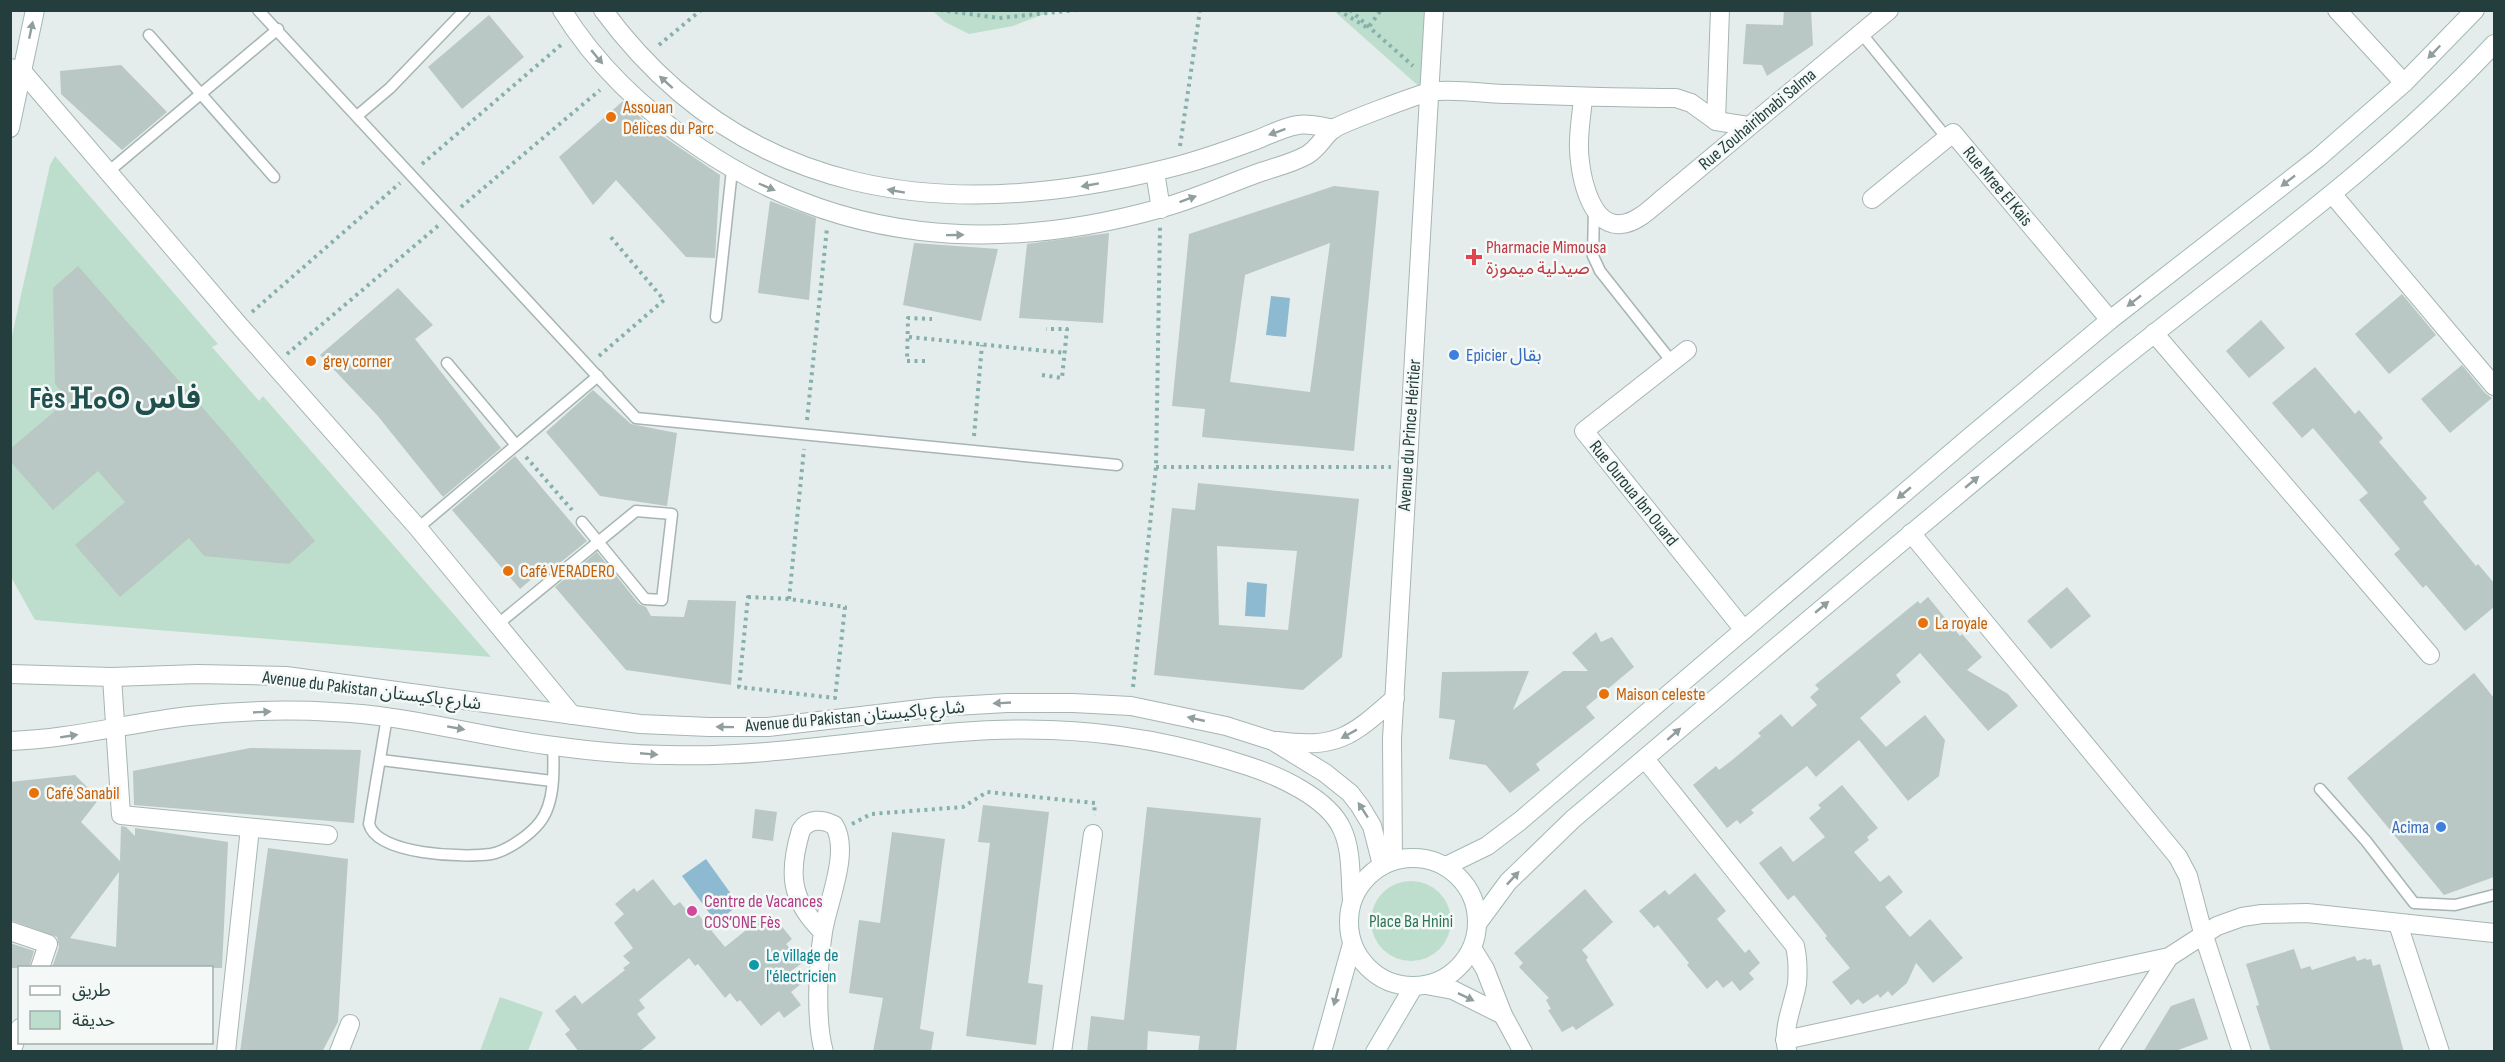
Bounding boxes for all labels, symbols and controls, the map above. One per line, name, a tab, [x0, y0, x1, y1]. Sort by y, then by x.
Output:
one-way arrow	[27, 20, 36, 39]
one-way arrow	[2428, 45, 2442, 59]
one-way arrow	[590, 49, 603, 65]
street label: Rue Zouhairibnabi Salma	[1694, 64, 1820, 175]
one-way arrow	[659, 76, 674, 89]
place label: Assouan Délices du Parc	[622, 97, 714, 139]
marker: Assouan Délices du Parc	[604, 110, 618, 124]
one-way arrow	[1268, 128, 1286, 138]
street label: Rue Mree El Kais	[1958, 142, 2037, 230]
one-way arrow	[2280, 175, 2296, 188]
one-way arrow	[1080, 181, 1099, 190]
one-way arrow	[759, 182, 777, 192]
one-way arrow	[886, 186, 905, 195]
one-way arrow	[1179, 193, 1197, 203]
one-way arrow	[945, 230, 964, 240]
place label: Pharmacie Mimousa صيدلية ميموزة	[1486, 237, 1607, 279]
marker: Pharmacie Mimousa صيدلية ميموزة	[1467, 250, 1481, 264]
one-way arrow	[2127, 295, 2142, 307]
place label: Epicier بقال	[1466, 345, 1542, 366]
marker: Epicier بقال	[1447, 348, 1461, 362]
place label: grey corner	[323, 351, 392, 372]
marker: grey corner	[304, 354, 318, 368]
street label: Avenue du Prince Héritier	[1394, 359, 1425, 513]
district label: Fès ⴼⴰⵙ فاس	[29, 381, 201, 417]
street label: Rue Ouroua Ibn Ouard	[1585, 436, 1682, 550]
one-way arrow	[1964, 476, 1979, 489]
one-way arrow	[1897, 486, 1912, 499]
place label: Café VERADERO	[520, 561, 615, 582]
marker: Café VERADERO	[501, 564, 515, 578]
one-way arrow	[1814, 601, 1830, 614]
place label: La royale	[1935, 613, 1988, 634]
marker: La royale	[1916, 616, 1930, 630]
street label: Avenue du Pakistan شارع باكيستان	[260, 667, 483, 717]
place label: Maison celeste	[1616, 684, 1705, 705]
marker: Maison celeste	[1597, 687, 1611, 701]
street label: Avenue du Pakistan شارع باكيستان	[743, 696, 966, 740]
one-way arrow	[993, 699, 1012, 708]
one-way arrow	[252, 707, 271, 716]
one-way arrow	[1186, 714, 1205, 723]
one-way arrow	[715, 722, 734, 732]
one-way arrow	[446, 724, 465, 733]
one-way arrow	[1666, 728, 1681, 741]
one-way arrow	[1340, 729, 1357, 739]
one-way arrow	[59, 731, 78, 740]
one-way arrow	[639, 749, 658, 759]
place label: Café Sanabil	[46, 783, 120, 804]
marker: Café Sanabil	[27, 786, 41, 800]
one-way arrow	[1357, 802, 1368, 819]
place label: Acima	[2391, 817, 2429, 838]
marker: Acima	[2434, 820, 2448, 834]
one-way arrow	[1506, 870, 1520, 885]
place label: Centre de Vacances COS’ONE Fès	[704, 891, 823, 933]
marker: Centre de Vacances COS’ONE Fès	[685, 904, 699, 918]
park label: Place Ba Hnini	[1369, 911, 1453, 932]
place label: Le village de l'électricien	[766, 945, 838, 987]
marker: Le village de l'électricien	[747, 958, 761, 972]
legend	[18, 966, 213, 1044]
text: طريق	[72, 980, 111, 1001]
one-way arrow	[1331, 988, 1340, 1006]
one-way arrow	[1457, 992, 1474, 1001]
text: حديقة	[72, 1010, 115, 1031]

